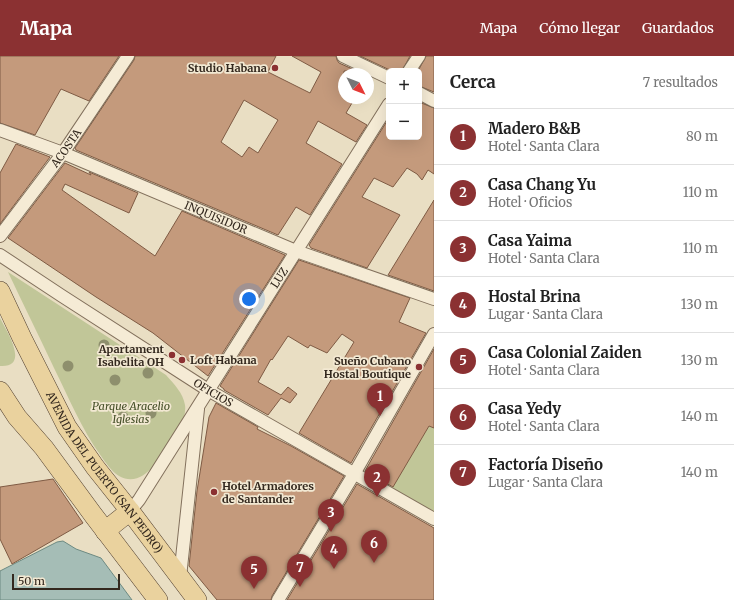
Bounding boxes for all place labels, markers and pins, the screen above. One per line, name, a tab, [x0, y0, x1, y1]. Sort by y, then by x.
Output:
place label: Studio Habana	[188, 61, 267, 75]
marker: Studio Habana	[270, 63, 280, 73]
place label: Apartament Isabelita OH	[98, 342, 165, 369]
marker: Apartament Isabelita OH	[167, 350, 177, 360]
place label: Loft Habana	[190, 353, 257, 367]
place label: Sueño Cubano Hostal Boutique	[324, 354, 411, 381]
marker: Loft Habana	[177, 355, 187, 365]
marker: Sueño Cubano Hostal Boutique	[414, 362, 424, 372]
pin: 1	[367, 383, 393, 416]
pin: 2	[364, 464, 390, 497]
place label: Hotel Armadores de Santander	[222, 479, 314, 506]
marker: Hotel Armadores de Santander	[209, 487, 219, 497]
pin: 3	[318, 499, 344, 532]
pin: 6	[361, 530, 387, 563]
pin: 4	[321, 536, 347, 569]
pin: 7	[287, 554, 313, 587]
pin: 5	[241, 556, 267, 589]

